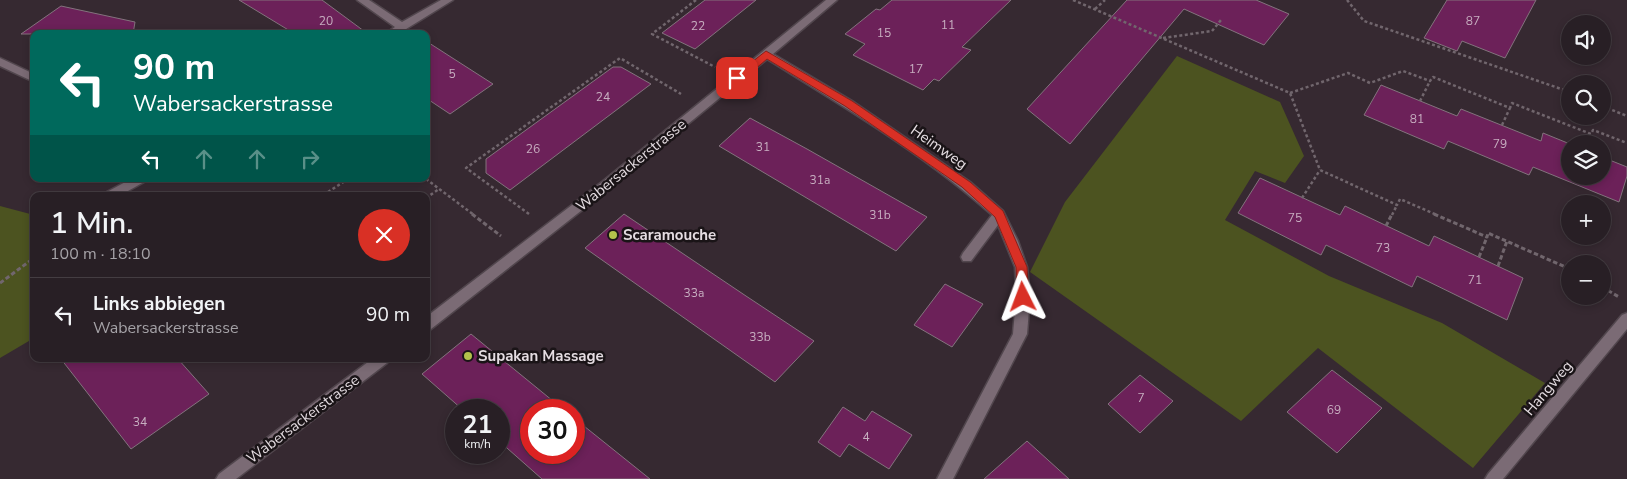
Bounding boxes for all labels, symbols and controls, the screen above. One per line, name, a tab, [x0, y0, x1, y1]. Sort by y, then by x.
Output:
house number: 20	[319, 13, 333, 29]
house number: 87	[1466, 13, 1480, 29]
map controls	[1561, 15, 1611, 305]
button: sound	[1561, 15, 1611, 65]
house number: 11	[941, 17, 955, 33]
house number: 22	[691, 18, 705, 34]
house number: 15	[877, 25, 891, 41]
text: 90 m	[133, 44, 215, 91]
icon: left	[50, 50, 115, 115]
pin	[716, 57, 758, 99]
house number: 17	[909, 61, 923, 77]
icon: arrive	[723, 64, 751, 92]
house number: 5	[448, 66, 456, 82]
button: search	[1561, 75, 1611, 125]
text: Wabersackerstrasse	[133, 89, 333, 119]
house number: 24	[596, 89, 610, 105]
house number: 81	[1410, 111, 1424, 127]
street label: Wabersackerstrasse	[572, 114, 690, 216]
street label: Heimweg	[907, 120, 971, 174]
button: layers	[1561, 135, 1611, 185]
house number: 79	[1493, 136, 1507, 152]
house number: 31	[756, 139, 770, 155]
house number: 26	[526, 141, 540, 157]
icon: left	[137, 145, 165, 173]
icon: ahead	[190, 145, 218, 173]
icon: ahead	[243, 145, 271, 173]
icon: right	[296, 145, 324, 173]
house number: 31a	[810, 172, 830, 188]
button: +	[1561, 195, 1611, 245]
text: 1 Min.	[50, 203, 133, 244]
house number: 31b	[869, 207, 891, 223]
button: close	[358, 209, 410, 261]
house number: 75	[1288, 210, 1302, 226]
place label: Scaramouche	[623, 225, 716, 245]
marker: Scaramouche	[607, 229, 619, 241]
house number: 73	[1376, 240, 1390, 256]
text: 100 m · 18:10	[50, 243, 151, 265]
button: −	[1561, 255, 1611, 305]
position arrow	[996, 270, 1048, 322]
house number: 71	[1468, 272, 1482, 288]
house number: 33a	[684, 285, 704, 301]
text: Links abbiegen	[93, 291, 225, 317]
icon: left	[50, 301, 78, 329]
text: 90 m	[366, 302, 410, 328]
text: Wabersackerstrasse	[93, 317, 238, 339]
house number: 33b	[749, 329, 771, 345]
place label: Supakan Massage	[478, 346, 604, 366]
marker: Supakan Massage	[462, 350, 474, 362]
street label: Hangweg	[1519, 356, 1577, 420]
street label: Wabersackerstrasse	[243, 370, 363, 468]
house number: 7	[1137, 390, 1145, 406]
speed limit sign: 30	[520, 399, 585, 464]
house number: 69	[1327, 402, 1341, 418]
text: 21	[462, 408, 493, 442]
house number: 34	[133, 414, 147, 430]
house number: 4	[862, 429, 870, 445]
text: km/h	[464, 436, 491, 452]

